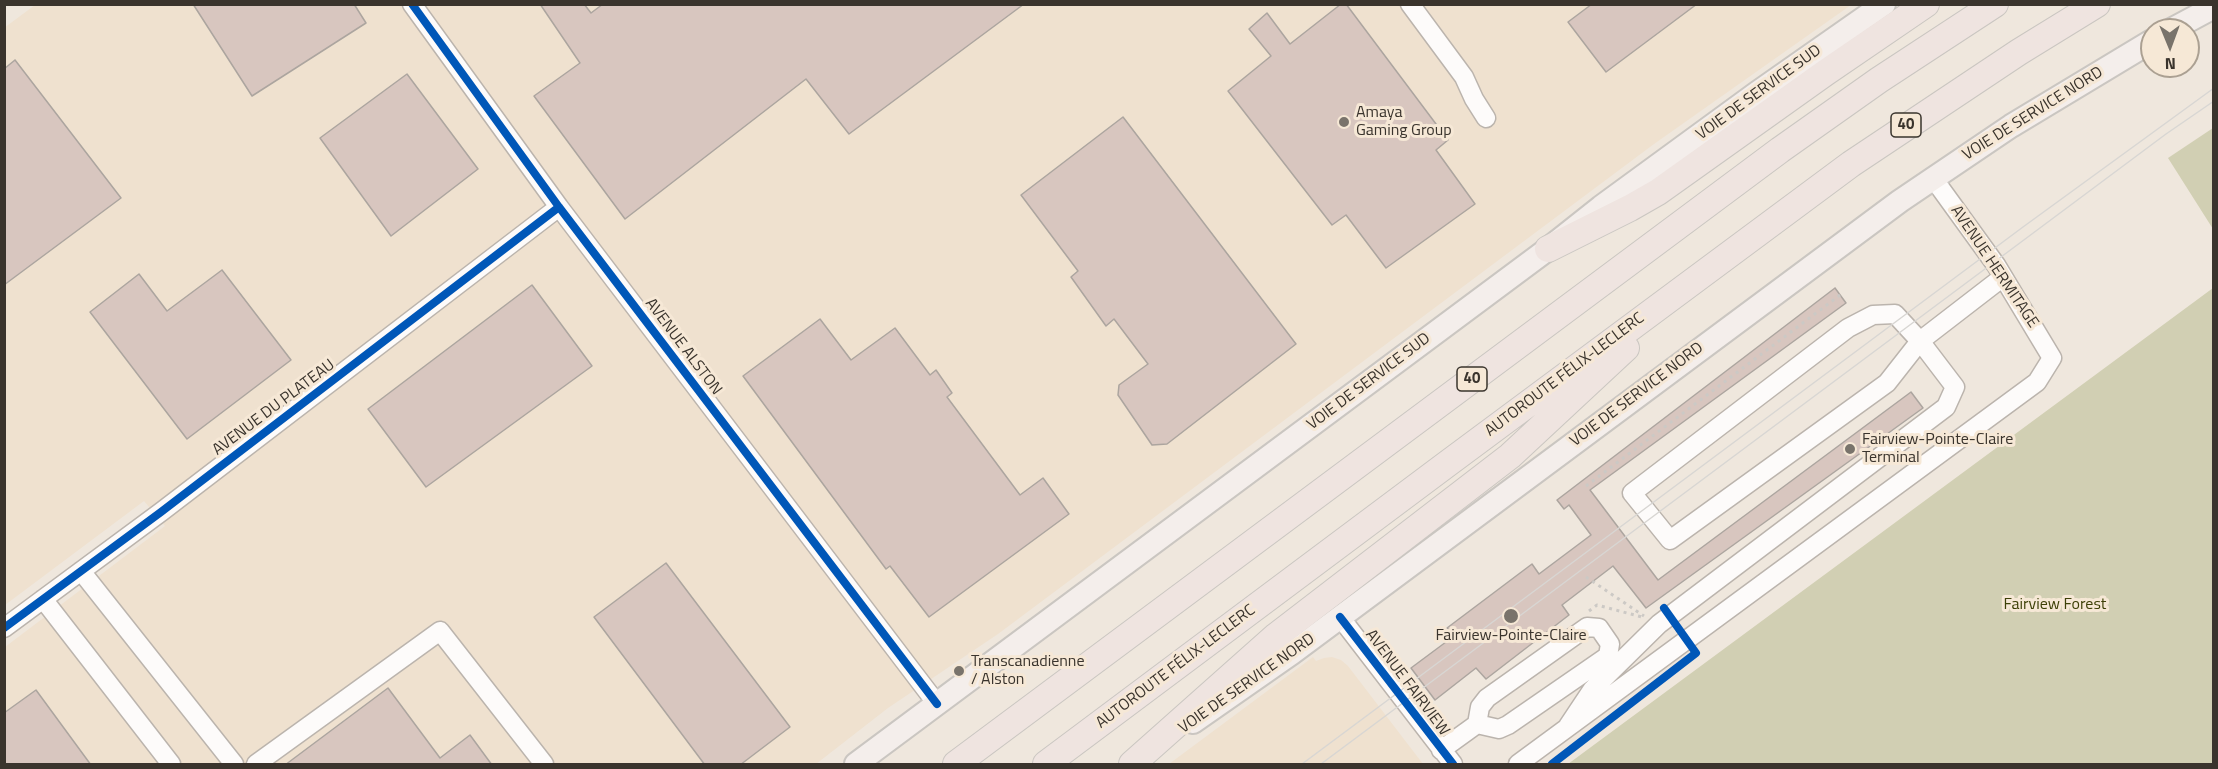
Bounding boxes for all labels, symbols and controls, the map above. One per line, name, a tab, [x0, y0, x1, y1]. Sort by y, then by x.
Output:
north arrow	[2140, 18, 2200, 78]
street label: VOIE DE SERVICE SUD	[1693, 41, 1825, 145]
text: N	[2165, 52, 2176, 76]
street label: VOIE DE SERVICE NORD	[1959, 63, 2107, 165]
place label: Amaya Gaming Group	[1356, 103, 1452, 141]
road number: 40	[1891, 113, 1921, 137]
marker: Amaya Gaming Group	[1337, 115, 1351, 129]
street label: AVENUE HERMITAGE	[1946, 202, 2042, 332]
street label: AVENUE ALSTON	[640, 295, 726, 399]
street label: AUTOROUTE FÉLIX-LECLERC	[1482, 309, 1648, 441]
street label: VOIE DE SERVICE SUD	[1304, 329, 1434, 435]
street label: VOIE DE SERVICE NORD	[1567, 339, 1707, 451]
street label: AVENUE DU PLATEAU	[209, 356, 339, 460]
road number: 40	[1457, 367, 1487, 391]
place label: Fairview-Pointe-Claire Terminal	[1862, 430, 2013, 468]
marker: Fairview-Pointe-Claire Terminal	[1843, 442, 1857, 456]
park label: Fairview Forest	[2004, 595, 2106, 615]
street label: AUTOROUTE FÉLIX-LECLERC	[1093, 601, 1259, 733]
marker: Fairview-Pointe-Claire	[1502, 607, 1520, 625]
street label: AVENUE FAIRVIEW	[1361, 626, 1453, 740]
place label: Fairview-Pointe-Claire	[1435, 626, 1587, 646]
street label: VOIE DE SERVICE NORD	[1175, 630, 1319, 738]
place label: Transcanadienne / Alston	[971, 652, 1085, 690]
marker: Transcanadienne / Alston	[952, 664, 966, 678]

